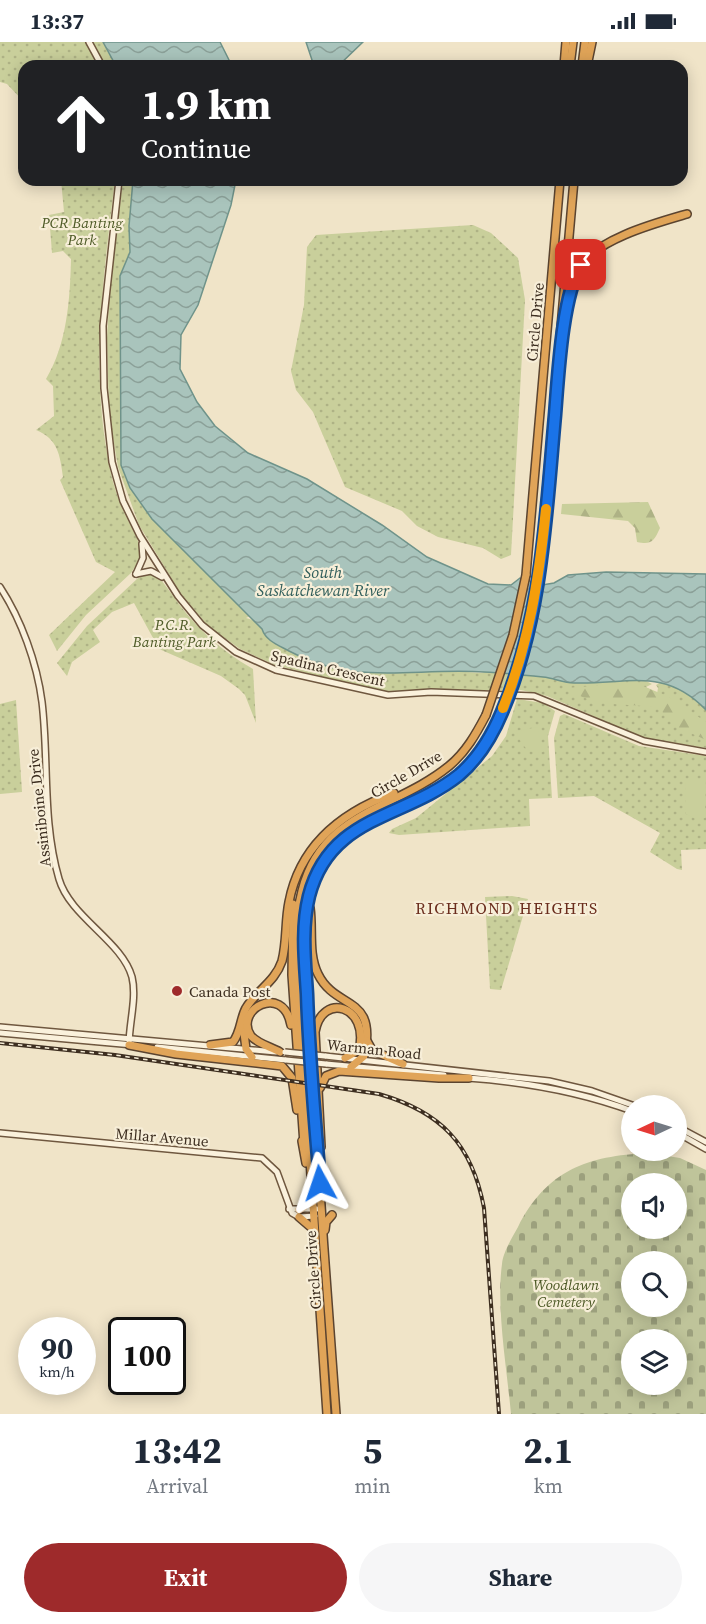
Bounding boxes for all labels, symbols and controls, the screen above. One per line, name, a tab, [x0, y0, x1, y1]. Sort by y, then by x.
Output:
text: 13:37	[30, 6, 84, 36]
text: 1.9 km	[141, 75, 271, 133]
icon: ahead	[42, 84, 120, 162]
text: Continue	[141, 130, 251, 167]
park label: PCR Banting Park	[40, 212, 123, 250]
pin	[555, 239, 606, 290]
icon: arrive	[564, 248, 597, 281]
street label: Circle Drive	[521, 281, 549, 362]
water label: South Saskatchewan River	[257, 561, 390, 601]
park label: P.C.R. Banting Park	[131, 614, 216, 652]
street label: Spadina Crescent	[269, 645, 387, 691]
street label: Circle Drive	[367, 745, 446, 803]
street label: Assiniboine Drive	[22, 747, 56, 868]
district label: RICHMOND HEIGHTS	[415, 897, 599, 919]
place label: Canada Post	[189, 981, 271, 1002]
marker: Canada Post	[170, 984, 184, 998]
street label: Warman Road	[326, 1034, 423, 1064]
north arrow	[621, 1095, 687, 1161]
map controls	[621, 1095, 687, 1395]
street label: Millar Avenue	[115, 1122, 210, 1152]
position arrow	[288, 1151, 352, 1215]
button: sound	[621, 1173, 687, 1239]
street label: Circle Drive	[300, 1229, 326, 1310]
button: search	[621, 1251, 687, 1317]
park label: Woodlawn Cemetery	[533, 1274, 600, 1312]
speed limit sign: 100	[108, 1317, 186, 1395]
text: 90	[41, 1328, 73, 1369]
button: layers	[621, 1329, 687, 1395]
text: km/h	[39, 1361, 75, 1382]
text: 13:42	[133, 1426, 222, 1475]
text: 5	[363, 1426, 382, 1475]
text: 2.1	[523, 1426, 573, 1475]
text: Arrival	[146, 1472, 208, 1500]
text: min	[354, 1472, 391, 1500]
text: km	[534, 1472, 563, 1500]
button: Exit	[24, 1543, 347, 1612]
button: Share	[359, 1543, 682, 1612]

